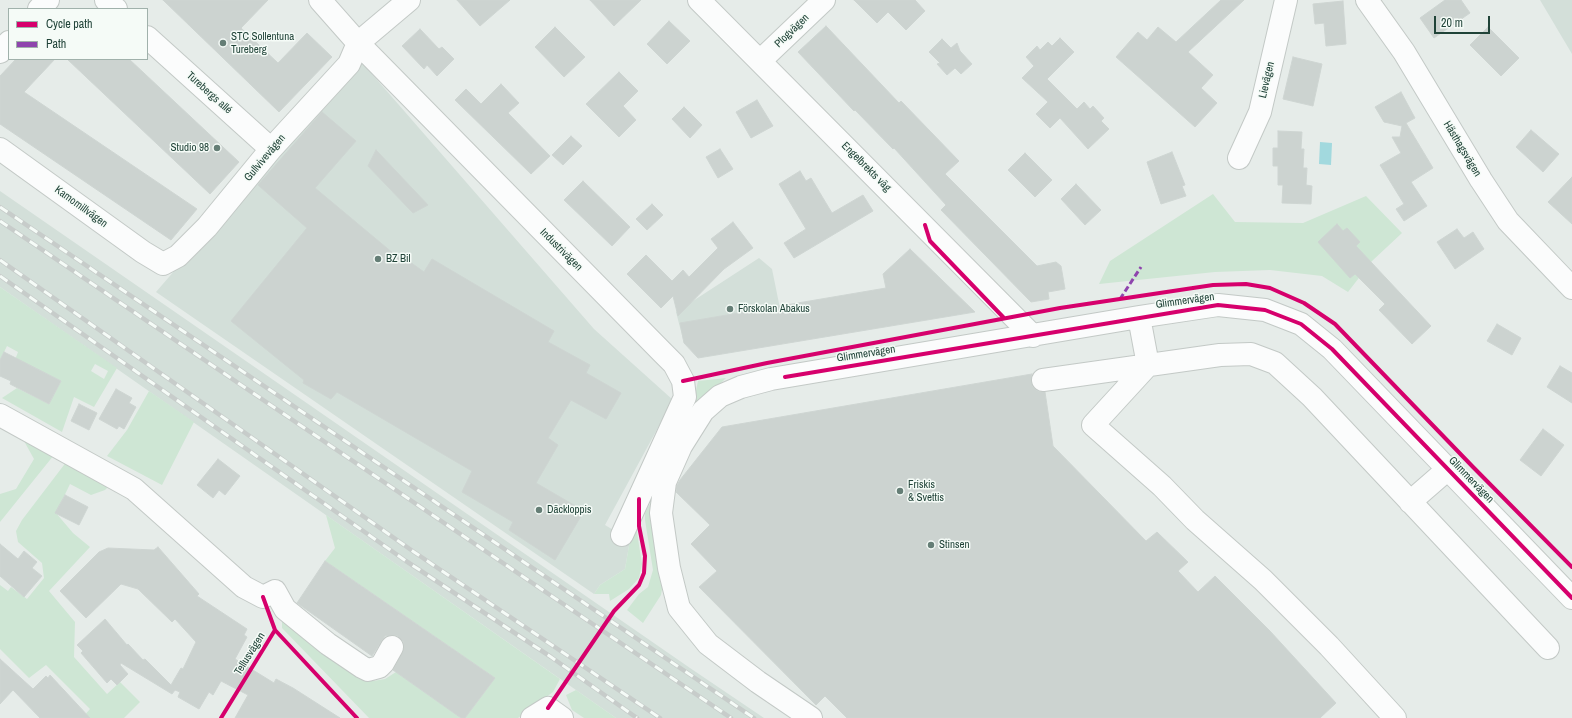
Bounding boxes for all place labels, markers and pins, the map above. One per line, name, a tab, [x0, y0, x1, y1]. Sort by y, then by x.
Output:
place label: STC Sollentuna Tureberg	[231, 30, 294, 56]
marker: STC Sollentuna Tureberg	[218, 38, 228, 48]
place label: Studio 98	[170, 141, 209, 155]
marker: Studio 98	[212, 143, 222, 153]
place label: BZ Bil	[386, 252, 411, 266]
marker: BZ Bil	[373, 254, 383, 264]
place label: Förskolan Abakus	[738, 302, 810, 316]
marker: Förskolan Abakus	[725, 304, 735, 314]
place label: Friskis & Svettis	[908, 478, 944, 504]
marker: Friskis & Svettis	[895, 486, 905, 496]
place label: Däckloppis	[547, 503, 592, 517]
marker: Däckloppis	[534, 505, 544, 515]
place label: Stinsen	[939, 538, 970, 552]
marker: Stinsen	[926, 540, 936, 550]

